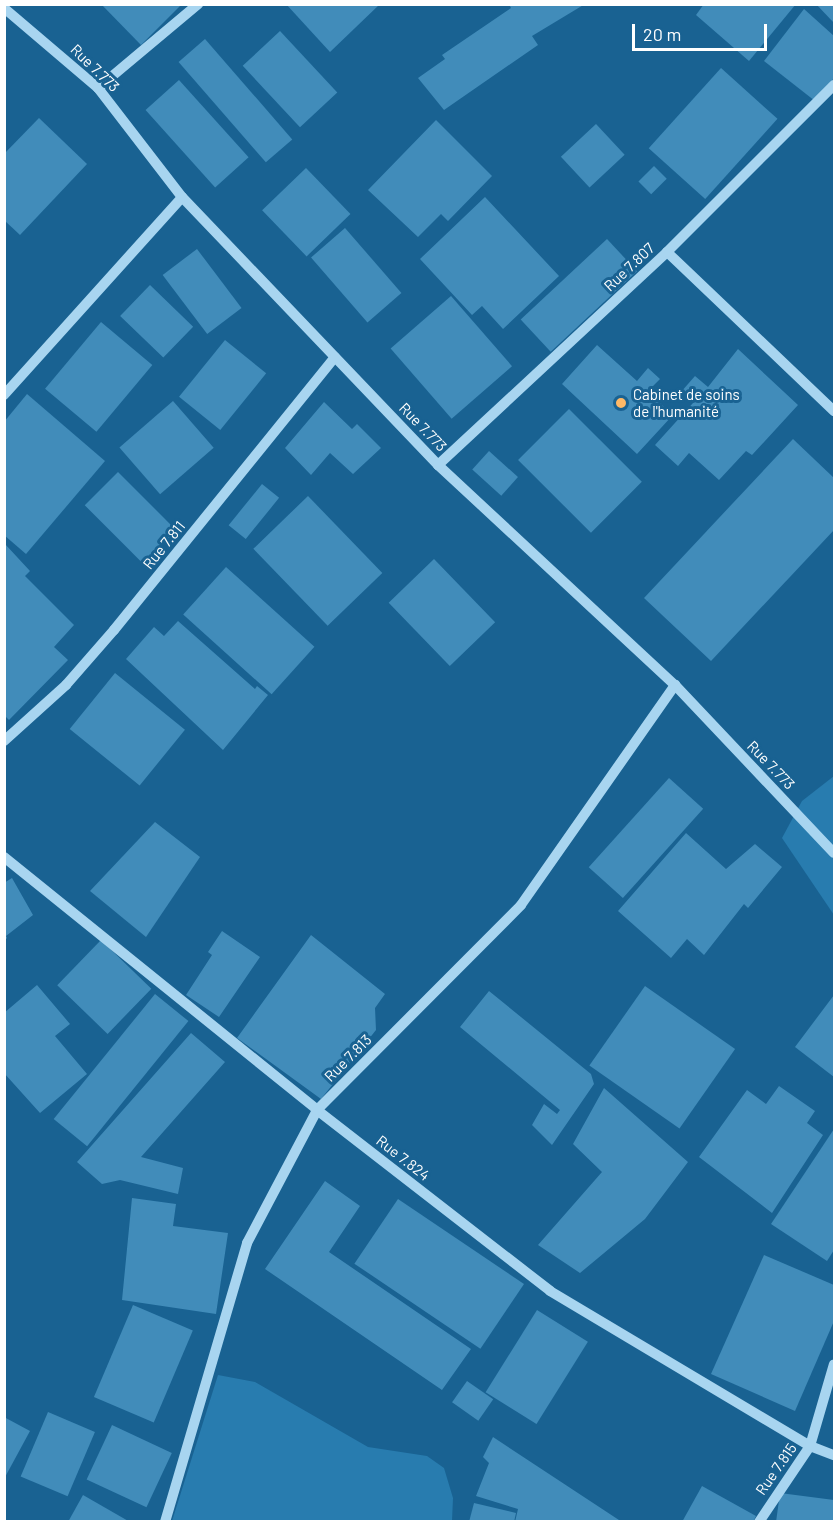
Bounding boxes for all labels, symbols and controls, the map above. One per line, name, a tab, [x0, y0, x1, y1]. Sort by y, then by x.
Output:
scale bar	[635, 12, 770, 50]
text: 20 m	[643, 23, 681, 45]
street label: Rue 7.773	[67, 40, 123, 96]
street label: Rue 7.807	[600, 239, 658, 295]
place label: Cabinet de soins de l'humanité	[633, 385, 740, 420]
marker: Cabinet de soins de l'humanité	[614, 396, 628, 410]
street label: Rue 7.773	[395, 399, 451, 455]
street label: Rue 7.811	[139, 517, 189, 573]
street label: Rue 7.773	[743, 737, 799, 793]
street label: Rue 7.813	[321, 1031, 375, 1085]
street label: Rue 7.824	[373, 1132, 433, 1184]
street label: Rue 7.815	[752, 1440, 800, 1498]

